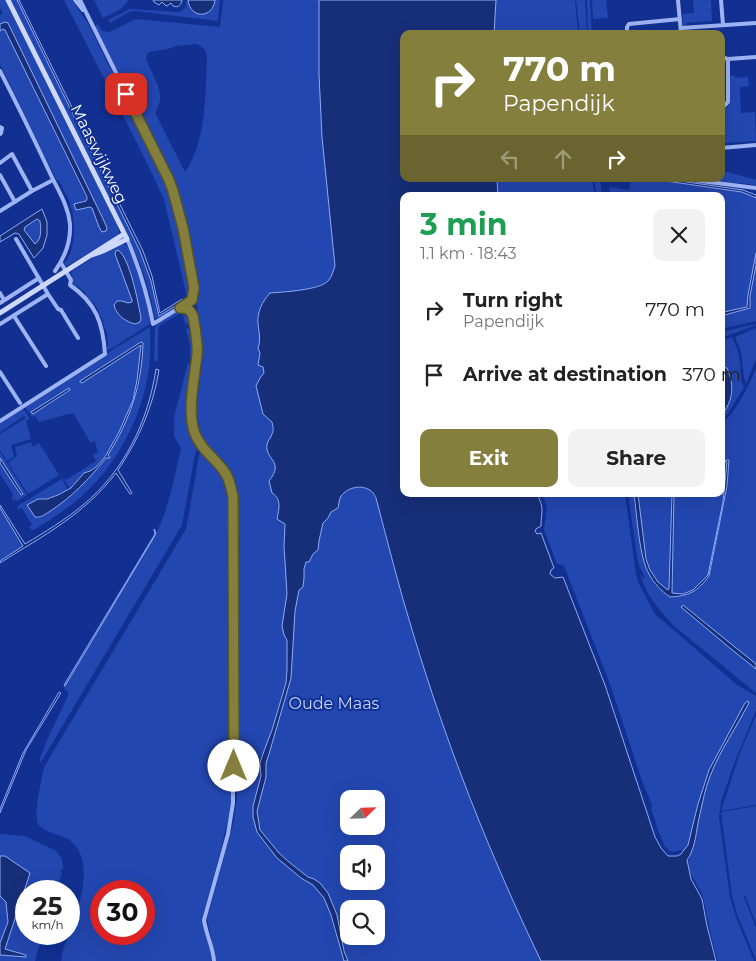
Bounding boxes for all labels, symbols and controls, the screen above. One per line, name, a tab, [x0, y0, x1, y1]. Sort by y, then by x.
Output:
text: 770 m	[503, 47, 616, 90]
icon: right	[420, 50, 485, 115]
pin	[105, 73, 147, 115]
icon: arrive	[112, 80, 140, 108]
text: Papendijk	[503, 90, 615, 117]
street label: Maaswijkweg	[67, 101, 131, 207]
icon: left	[496, 145, 524, 173]
icon: ahead	[549, 145, 577, 173]
icon: right	[602, 145, 630, 173]
text: 3 min	[420, 206, 507, 243]
button: close	[653, 209, 705, 261]
text: 1.1 km · 18:43	[420, 244, 517, 263]
text: Turn right	[463, 289, 563, 312]
icon: right	[420, 296, 448, 324]
text: 770 m	[645, 298, 705, 321]
text: Papendijk	[463, 312, 544, 331]
icon: arrive	[420, 361, 448, 389]
text: Arrive at destination	[463, 363, 667, 386]
text: 370 m	[682, 363, 741, 386]
button: Exit	[420, 429, 558, 487]
button: Share	[568, 429, 705, 487]
park label: Oude Maas	[289, 694, 380, 713]
position arrow	[207, 739, 259, 791]
north arrow	[340, 790, 385, 835]
map controls	[340, 790, 385, 945]
button: sound	[340, 845, 385, 890]
speed limit sign: 30	[90, 880, 155, 945]
text: 25	[33, 891, 62, 921]
button: search	[340, 900, 385, 945]
text: km/h	[31, 917, 64, 932]

